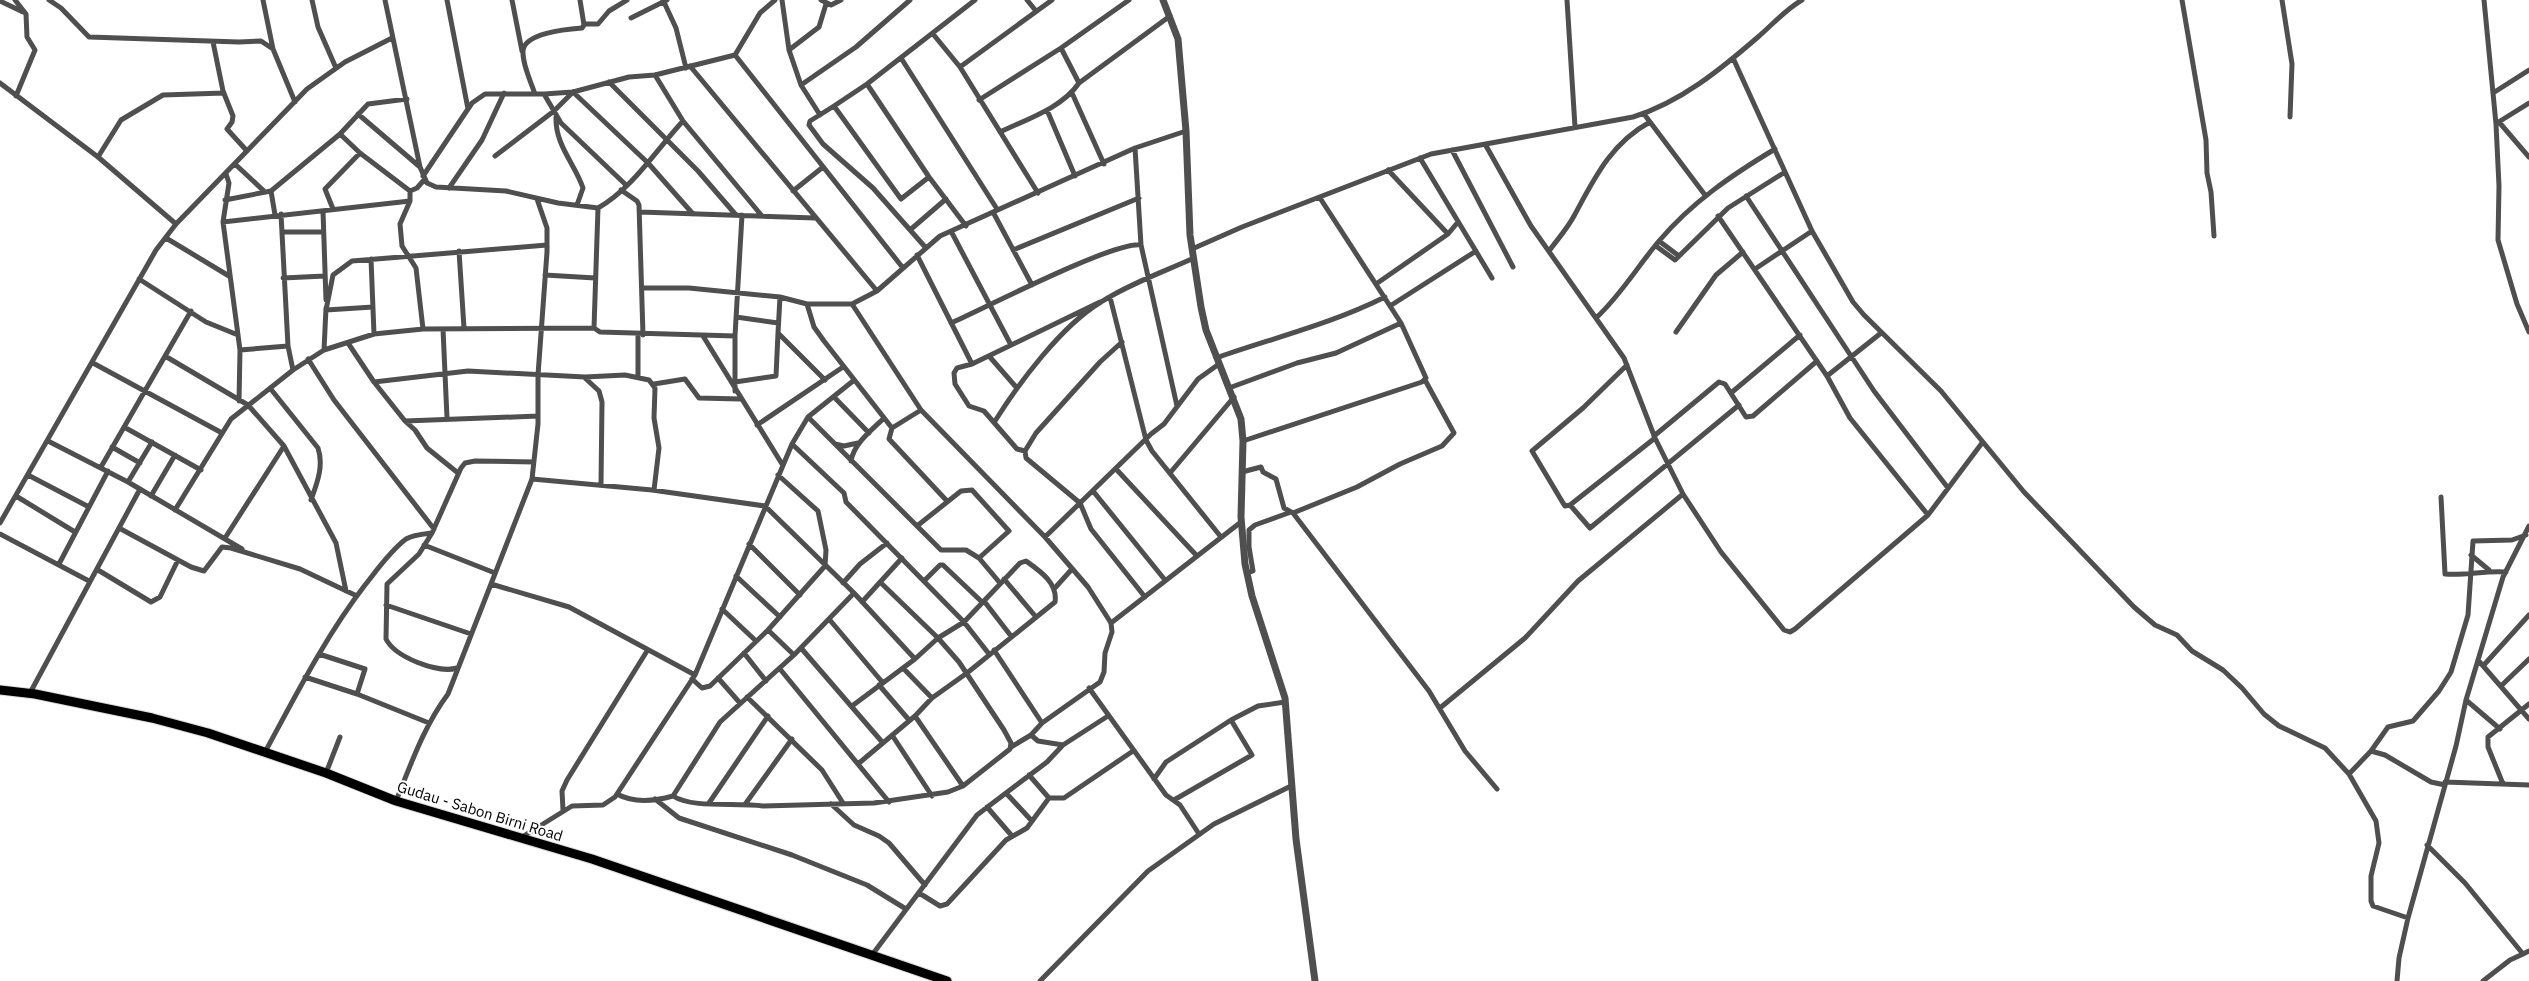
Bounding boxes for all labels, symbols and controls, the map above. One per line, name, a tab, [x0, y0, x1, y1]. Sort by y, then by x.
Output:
street label: Gudau - Sabon Birni Road	[395, 777, 565, 845]

